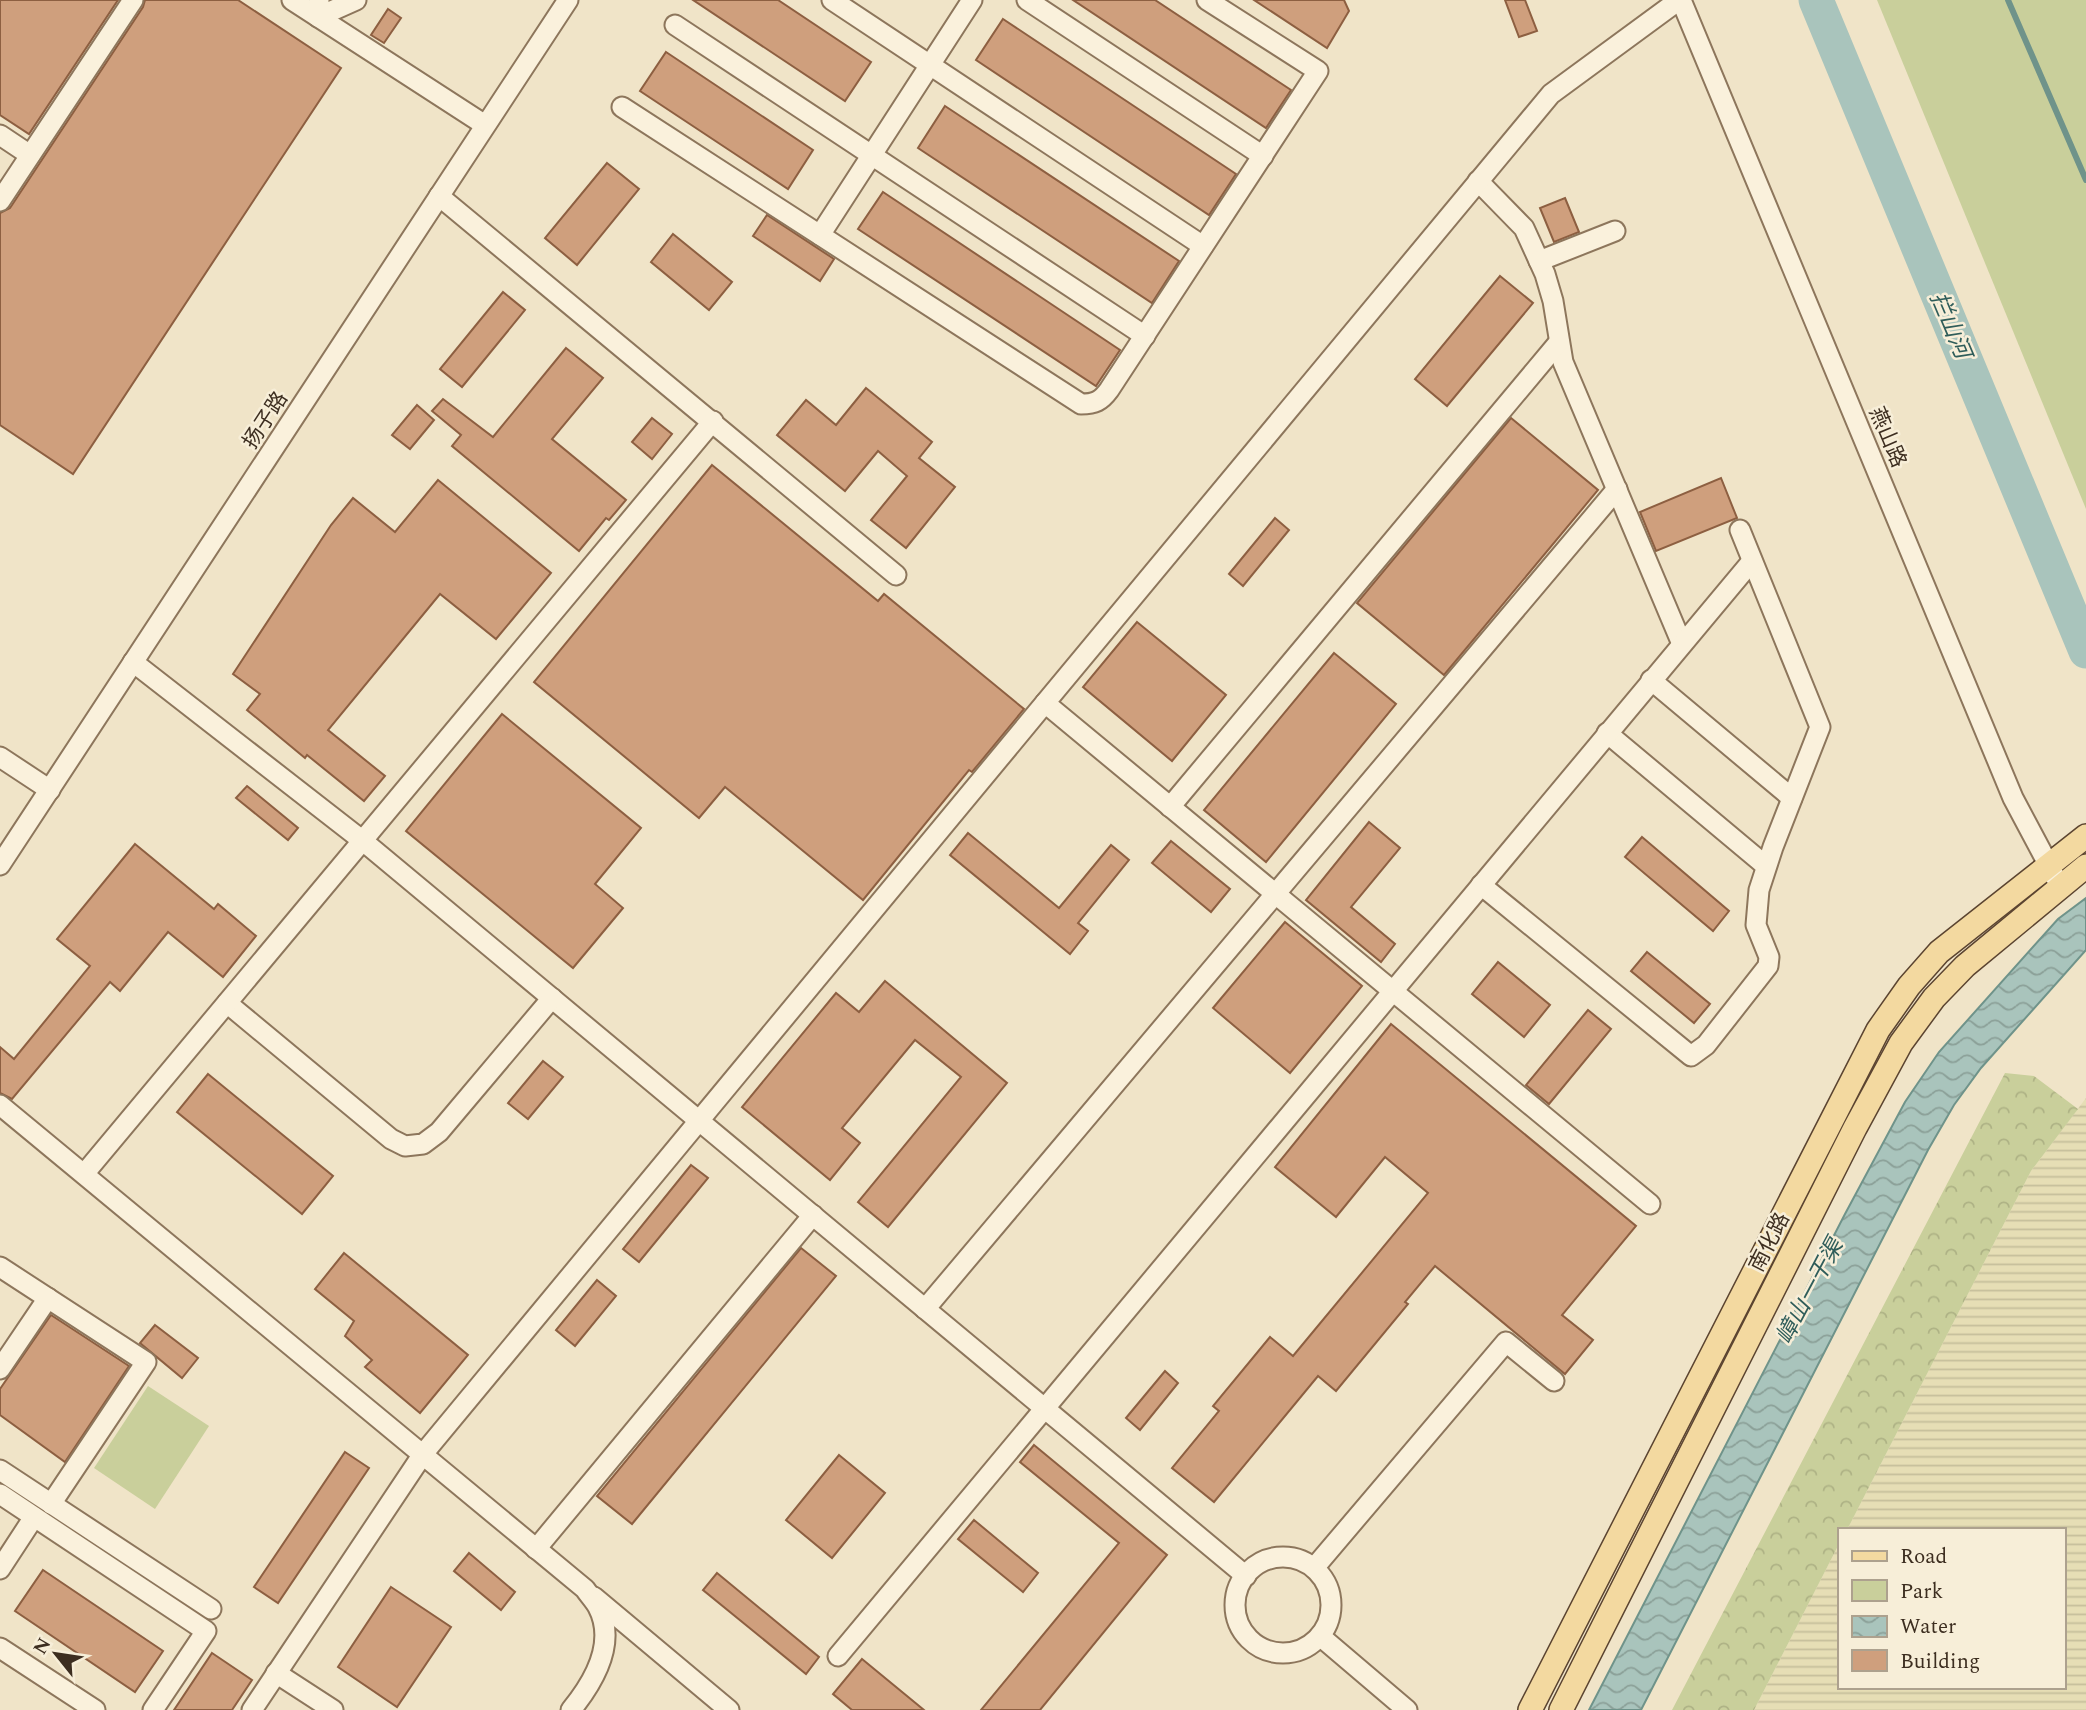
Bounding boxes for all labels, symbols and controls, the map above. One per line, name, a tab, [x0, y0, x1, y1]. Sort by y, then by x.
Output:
water label: 拦山河	[1920, 287, 1981, 368]
street label: 扬子路	[235, 385, 296, 456]
street label: 燕山路	[1860, 402, 1914, 473]
street label: 南化路	[1741, 1207, 1798, 1278]
water label: 嶂山一干渠	[1768, 1230, 1854, 1351]
legend	[1838, 1528, 2065, 1689]
text: Road	[1900, 1541, 1947, 1573]
text: Park	[1900, 1576, 1944, 1608]
text: Water	[1900, 1611, 1956, 1643]
north arrow	[21, 1619, 91, 1689]
text: N	[26, 1632, 59, 1660]
text: Building	[1900, 1646, 1980, 1678]

